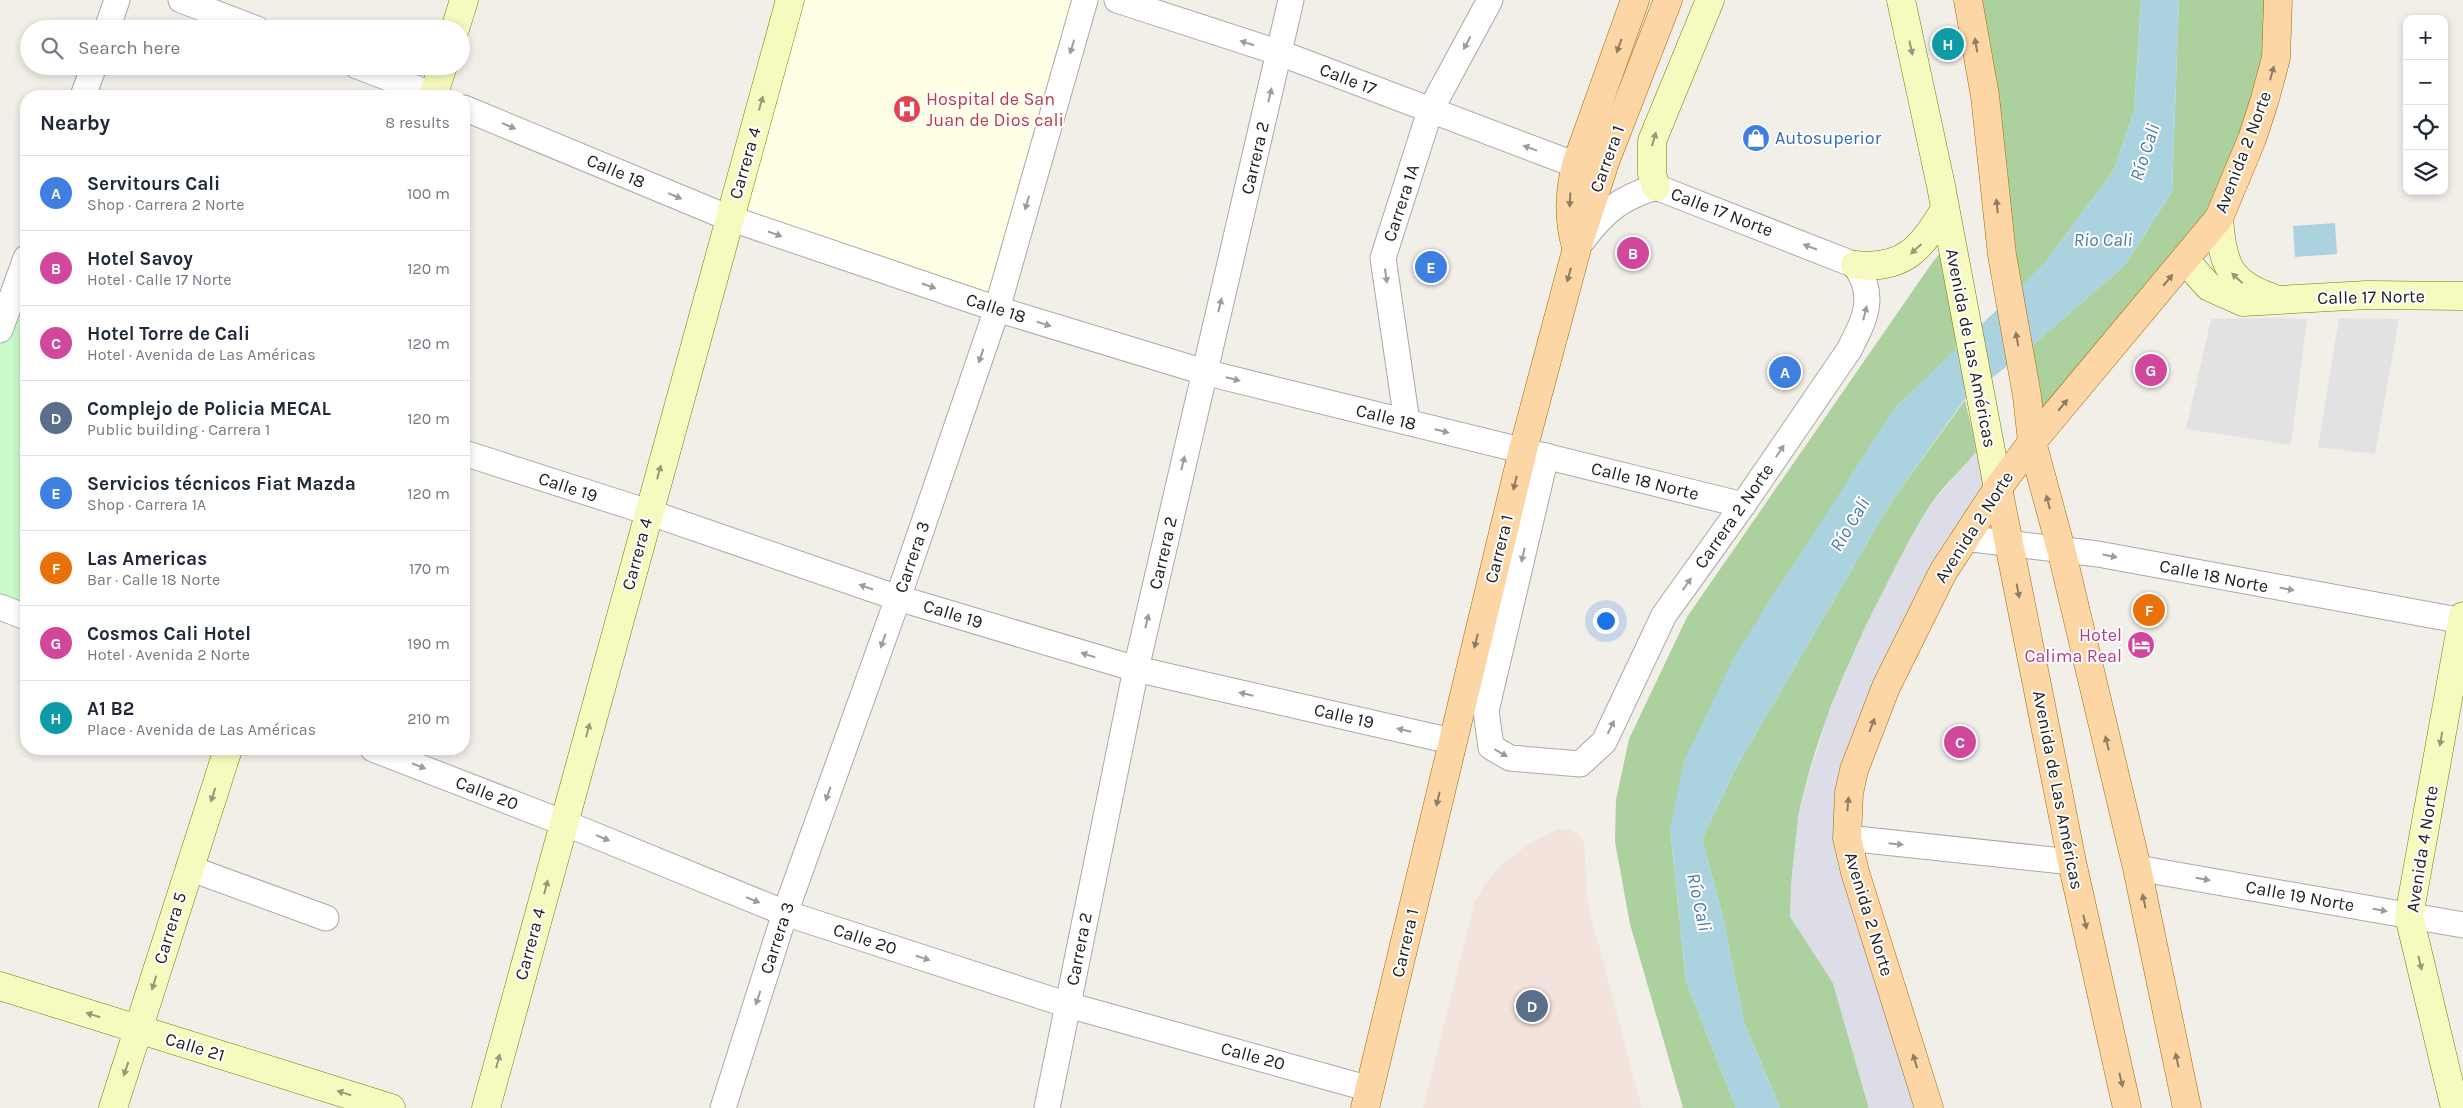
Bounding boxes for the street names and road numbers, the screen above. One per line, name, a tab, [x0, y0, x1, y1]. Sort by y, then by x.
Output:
street label: Calle 17	[1317, 58, 1380, 100]
street label: Avenida 2 Norte	[2210, 88, 2276, 216]
street label: Carrera 2	[1236, 119, 1274, 197]
street label: Carrera 1	[1585, 122, 1629, 196]
street label: Carrera 4	[724, 124, 766, 202]
street label: Calle 18	[583, 149, 649, 193]
street label: Carrera 1A	[1378, 161, 1424, 245]
street label: Calle 17 Norte	[1668, 182, 1776, 242]
street label: Avenida de Las Américas	[1941, 247, 2001, 449]
street label: Calle 17 Norte	[2317, 285, 2425, 309]
street label: Calle 18	[963, 288, 1029, 328]
street label: Calle 18	[1353, 399, 1419, 435]
street label: Calle 18 Norte	[1589, 457, 1701, 505]
street label: Carrera 2 Norte	[1690, 459, 1778, 573]
street label: Calle 19	[536, 467, 600, 507]
street label: Avenida 2 Norte	[1930, 467, 2018, 587]
street label: Carrera 1	[1480, 512, 1518, 586]
street label: Carrera 2	[1144, 514, 1182, 592]
street label: Carrera 4	[617, 515, 657, 593]
street label: Carrera 3	[889, 518, 935, 596]
street label: Calle 18 Norte	[2158, 555, 2270, 597]
street label: Calle 19	[921, 595, 985, 633]
street label: Avenida de Las Américas	[2028, 689, 2088, 891]
street label: Calle 19	[1312, 698, 1376, 734]
street label: Calle 20	[452, 771, 522, 815]
street label: Avenida 4 Norte	[2401, 784, 2443, 914]
street label: Avenida 2 Norte	[1840, 849, 1898, 979]
street label: Calle 19 Norte	[2244, 876, 2356, 916]
street label: Carrera 5	[149, 889, 191, 967]
street label: Carrera 3	[755, 899, 799, 977]
street label: Carrera 4	[510, 905, 550, 983]
street label: Carrera 1	[1386, 906, 1424, 980]
street label: Carrera 2	[1061, 910, 1097, 988]
street label: Calle 20	[830, 918, 900, 960]
street label: Calle 21	[163, 1028, 227, 1066]
street label: Calle 20	[1218, 1037, 1288, 1075]

